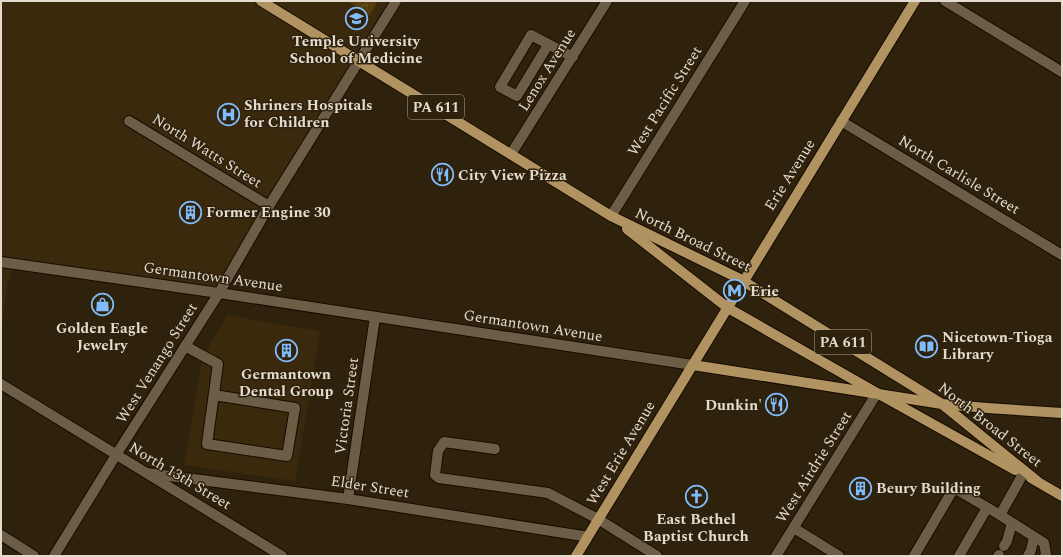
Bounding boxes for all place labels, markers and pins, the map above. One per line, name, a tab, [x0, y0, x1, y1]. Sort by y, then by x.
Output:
school or university icon: Temple University School of Medicine	[343, 5, 369, 31]
place label: Temple University School of Medicine	[289, 30, 423, 70]
place label: Shriners Hospitals for Children	[244, 94, 373, 134]
hospital icon: Shriners Hospitals for Children	[215, 101, 241, 127]
restaurant icon: City View Pizza	[430, 162, 456, 188]
place label: City View Pizza	[458, 164, 567, 187]
building icon: Former Engine 30	[177, 199, 203, 225]
place label: Former Engine 30	[206, 201, 331, 224]
metro station icon: Erie	[722, 278, 748, 304]
place label: Erie	[750, 280, 779, 303]
shop icon: Golden Eagle Jewelry	[89, 292, 115, 318]
place label: Golden Eagle Jewelry	[56, 317, 148, 357]
place label: Nicetown-Tioga Library	[942, 326, 1053, 366]
library icon: Nicetown-Tioga Library	[914, 333, 940, 359]
building icon: Germantown Dental Group	[273, 338, 299, 364]
place label: Germantown Dental Group	[239, 363, 333, 403]
restaurant icon: Dunkin'	[764, 392, 790, 418]
place label: Dunkin'	[705, 394, 762, 417]
building icon: Beury Building	[848, 475, 874, 501]
place label: Beury Building	[876, 477, 981, 500]
church icon: East Bethel Baptist Church	[683, 483, 709, 509]
place label: East Bethel Baptist Church	[643, 508, 749, 548]

